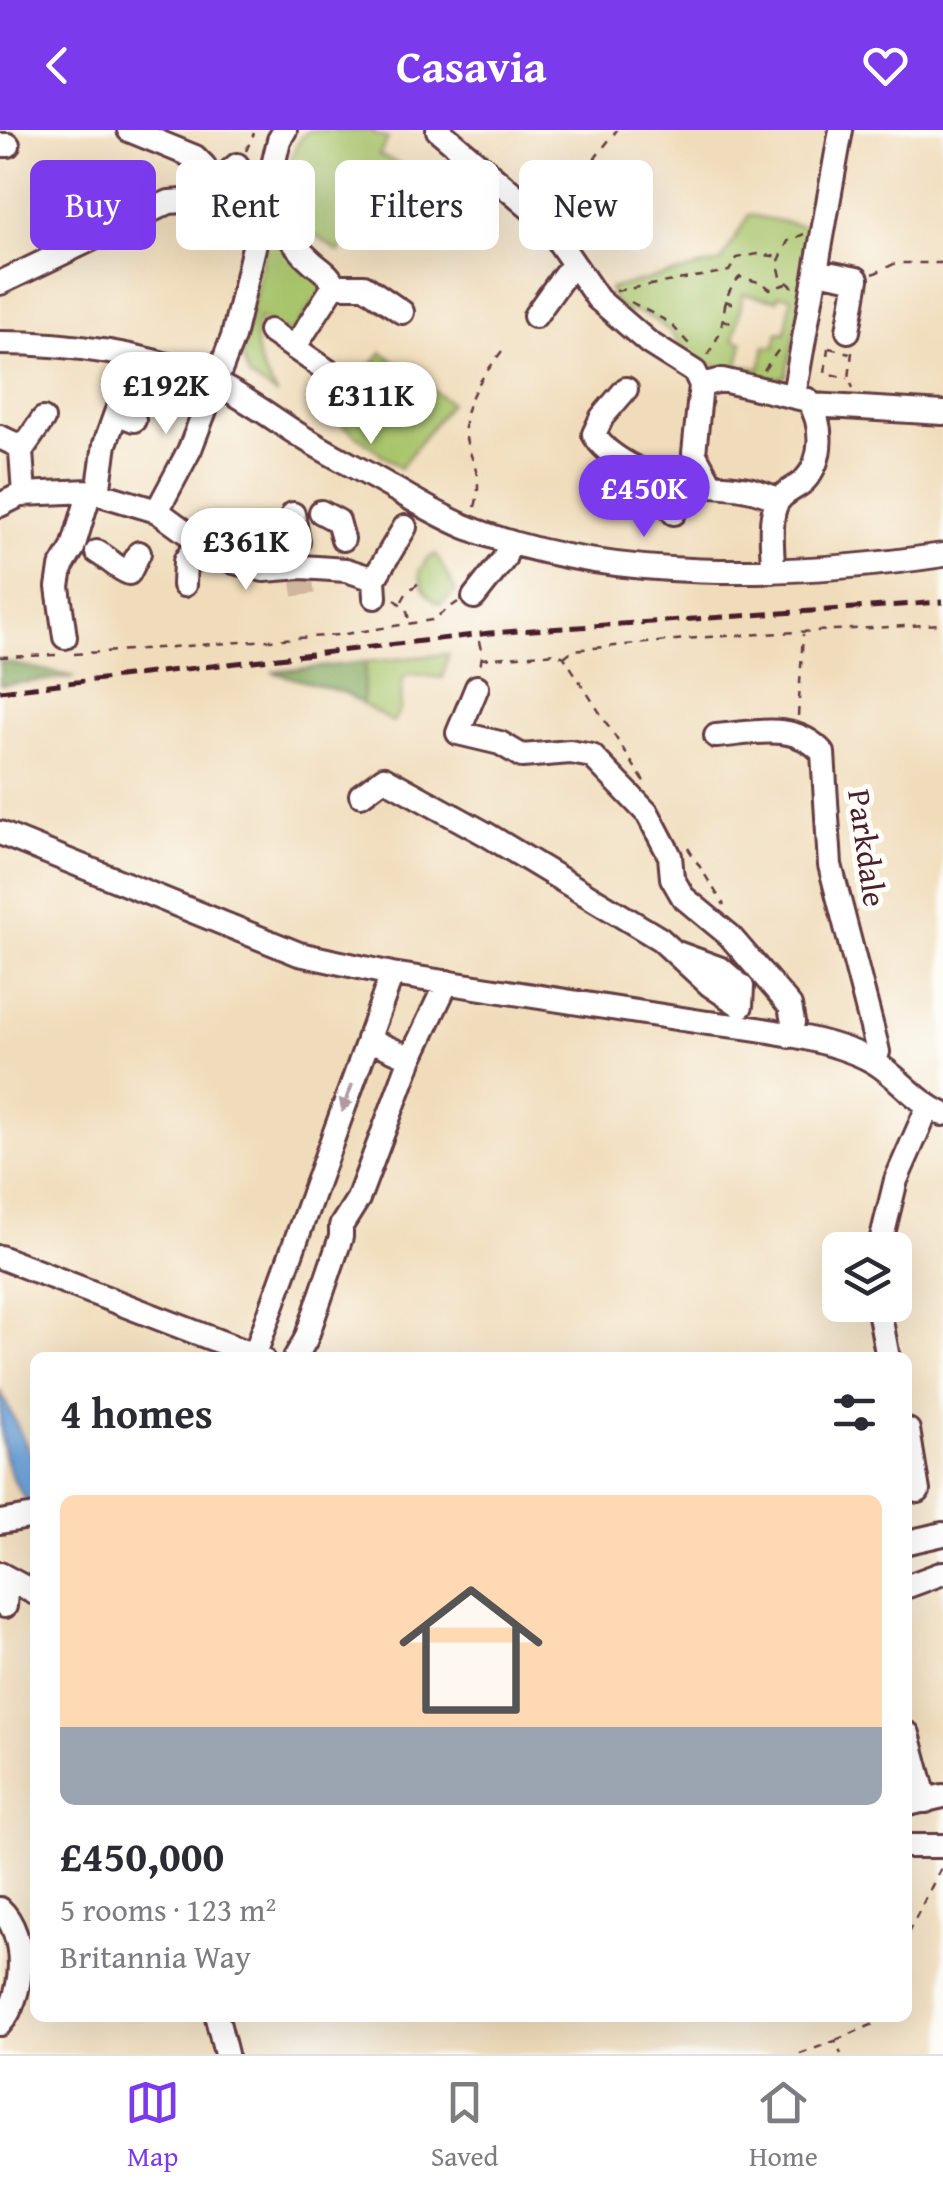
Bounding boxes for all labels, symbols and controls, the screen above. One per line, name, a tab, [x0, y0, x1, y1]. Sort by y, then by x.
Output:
text: Casavia	[396, 33, 547, 98]
icon: back	[30, 38, 85, 93]
icon: heart	[858, 38, 913, 93]
chip: Buy	[30, 160, 156, 250]
chip: Rent	[176, 160, 315, 250]
chip: Filters	[335, 160, 499, 250]
chip: New	[519, 160, 653, 250]
pin: £192K	[96, 352, 236, 437]
text: £192K	[123, 361, 209, 408]
pin: £311K	[301, 362, 441, 447]
text: £311K	[328, 371, 414, 418]
pin: £450K	[574, 455, 714, 540]
text: £450K	[601, 464, 687, 511]
pin: £361K	[176, 508, 316, 593]
text: £361K	[203, 517, 289, 564]
street label: Parkdale	[836, 786, 899, 910]
one-way arrow	[339, 1084, 354, 1114]
map controls	[822, 1232, 912, 1322]
button: layers	[822, 1232, 912, 1322]
text: 4 homes	[60, 1382, 213, 1443]
icon: filters	[827, 1385, 882, 1440]
icon: home	[381, 1560, 561, 1740]
text: £450,000	[60, 1825, 224, 1886]
text: 5 rooms · 123 m²	[60, 1886, 276, 1933]
text: Britannia Way	[60, 1933, 251, 1980]
tab: Map	[125, 2075, 180, 2176]
tab: Saved	[431, 2075, 498, 2176]
tab: Home	[749, 2075, 818, 2176]

